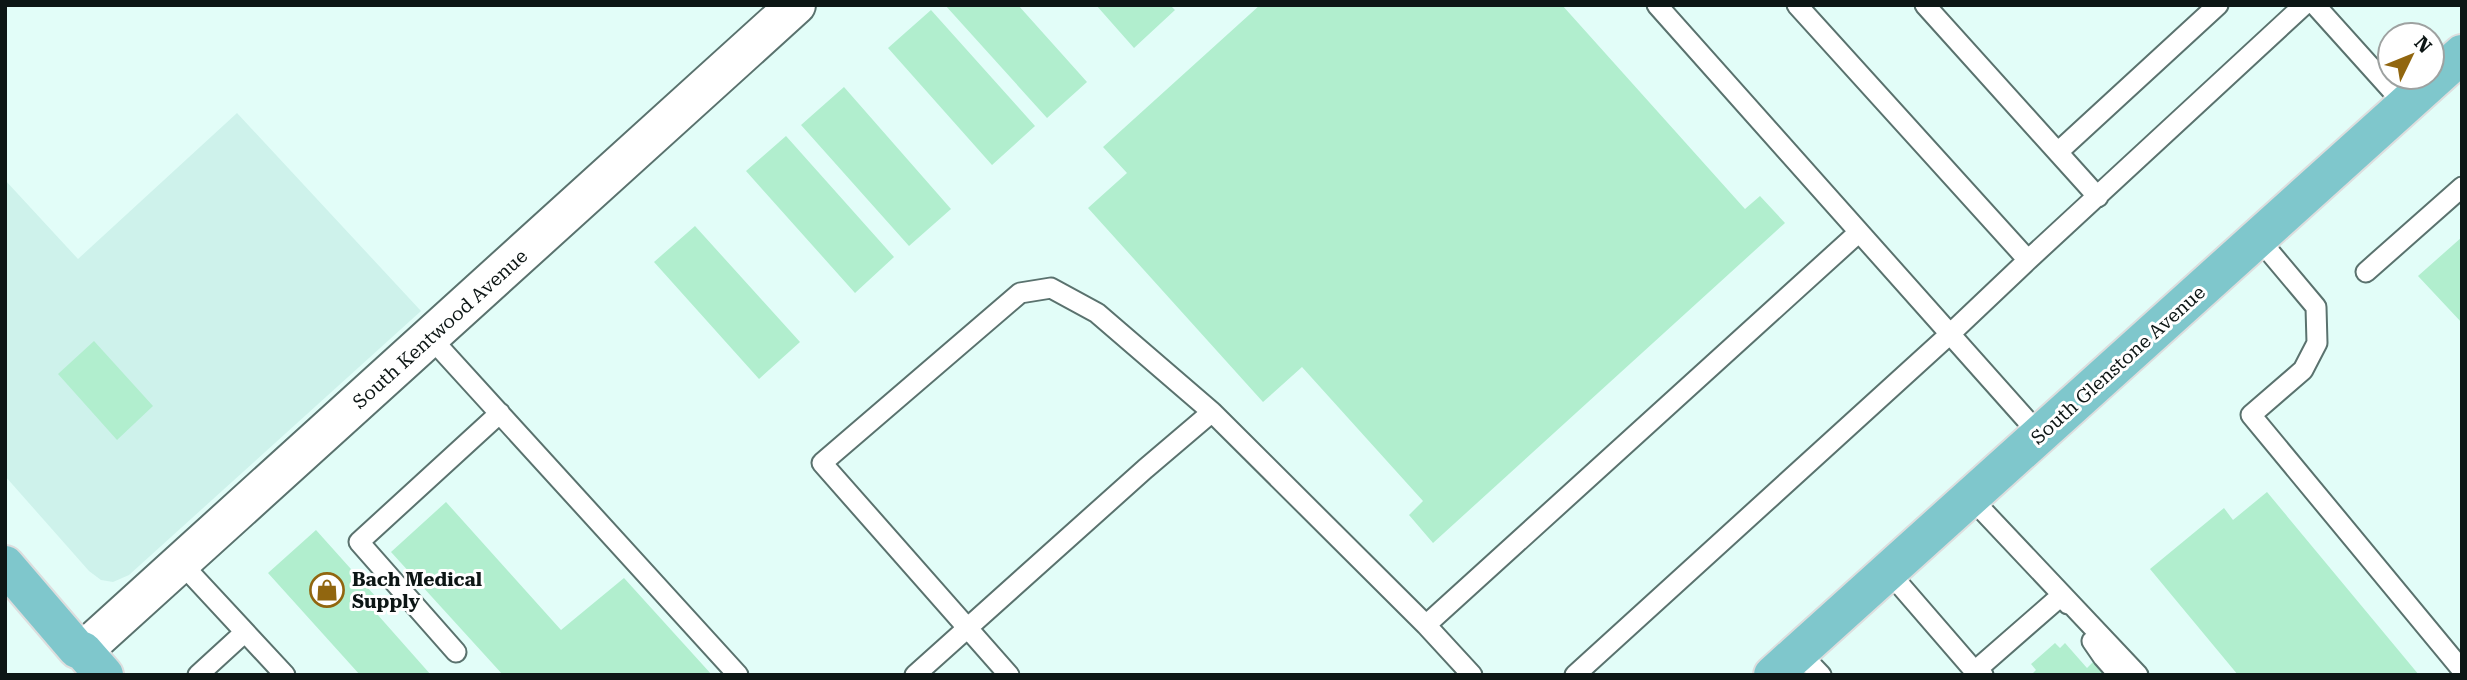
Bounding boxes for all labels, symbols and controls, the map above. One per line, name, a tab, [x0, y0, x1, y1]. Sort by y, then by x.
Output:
north arrow	[2376, 21, 2446, 91]
text: N	[2410, 32, 2437, 58]
street label: South Kentwood Avenue	[348, 245, 532, 413]
street label: South Glenstone Avenue	[2026, 281, 2210, 449]
place label: Bach Medical Supply	[352, 568, 482, 613]
shop icon: Bach Medical Supply	[308, 571, 346, 609]

